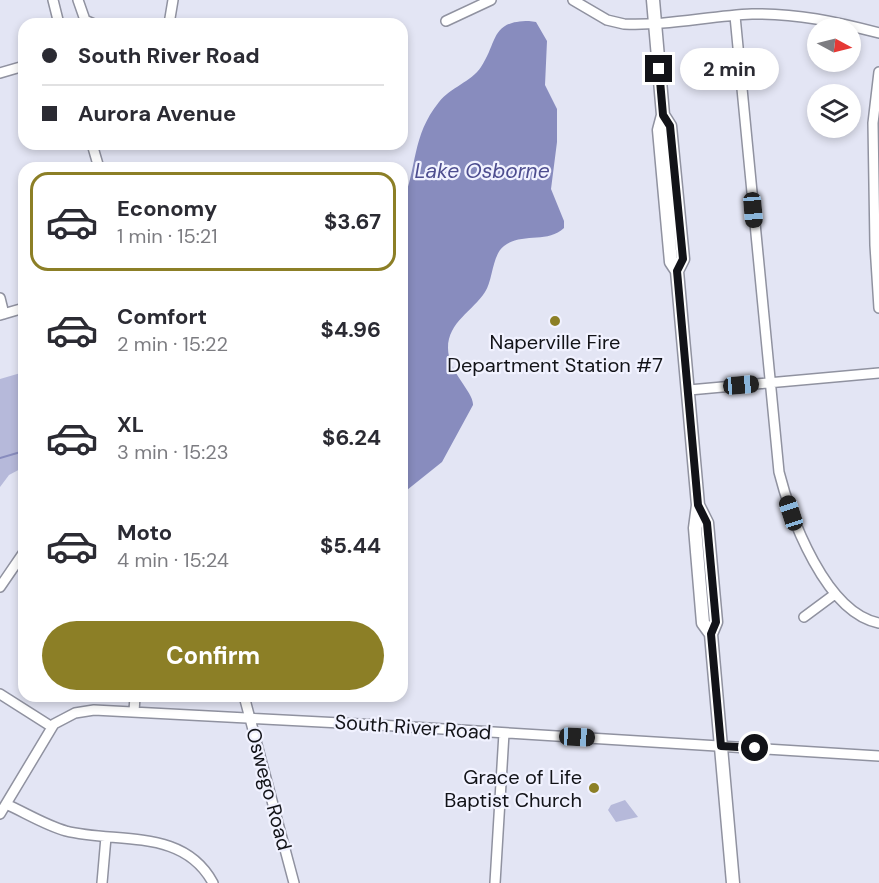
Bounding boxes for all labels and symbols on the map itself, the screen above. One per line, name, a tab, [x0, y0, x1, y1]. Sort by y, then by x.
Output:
north arrow	[807, 18, 861, 72]
callout: 2 min	[680, 48, 779, 90]
route end	[645, 55, 672, 82]
water label: Lake Osborne	[414, 157, 550, 185]
car	[742, 191, 764, 229]
marker: Naperville Fire Department Station #7	[548, 314, 562, 328]
place label: Naperville Fire Department Station #7	[447, 329, 663, 378]
car	[722, 374, 760, 396]
car	[777, 493, 805, 533]
street label: South River Road	[334, 709, 492, 745]
street label: Oswego Road	[240, 725, 298, 853]
car	[559, 727, 595, 747]
route start	[741, 734, 768, 761]
place label: Grace of Life Baptist Church	[444, 764, 582, 813]
marker: Grace of Life Baptist Church	[587, 781, 601, 795]

